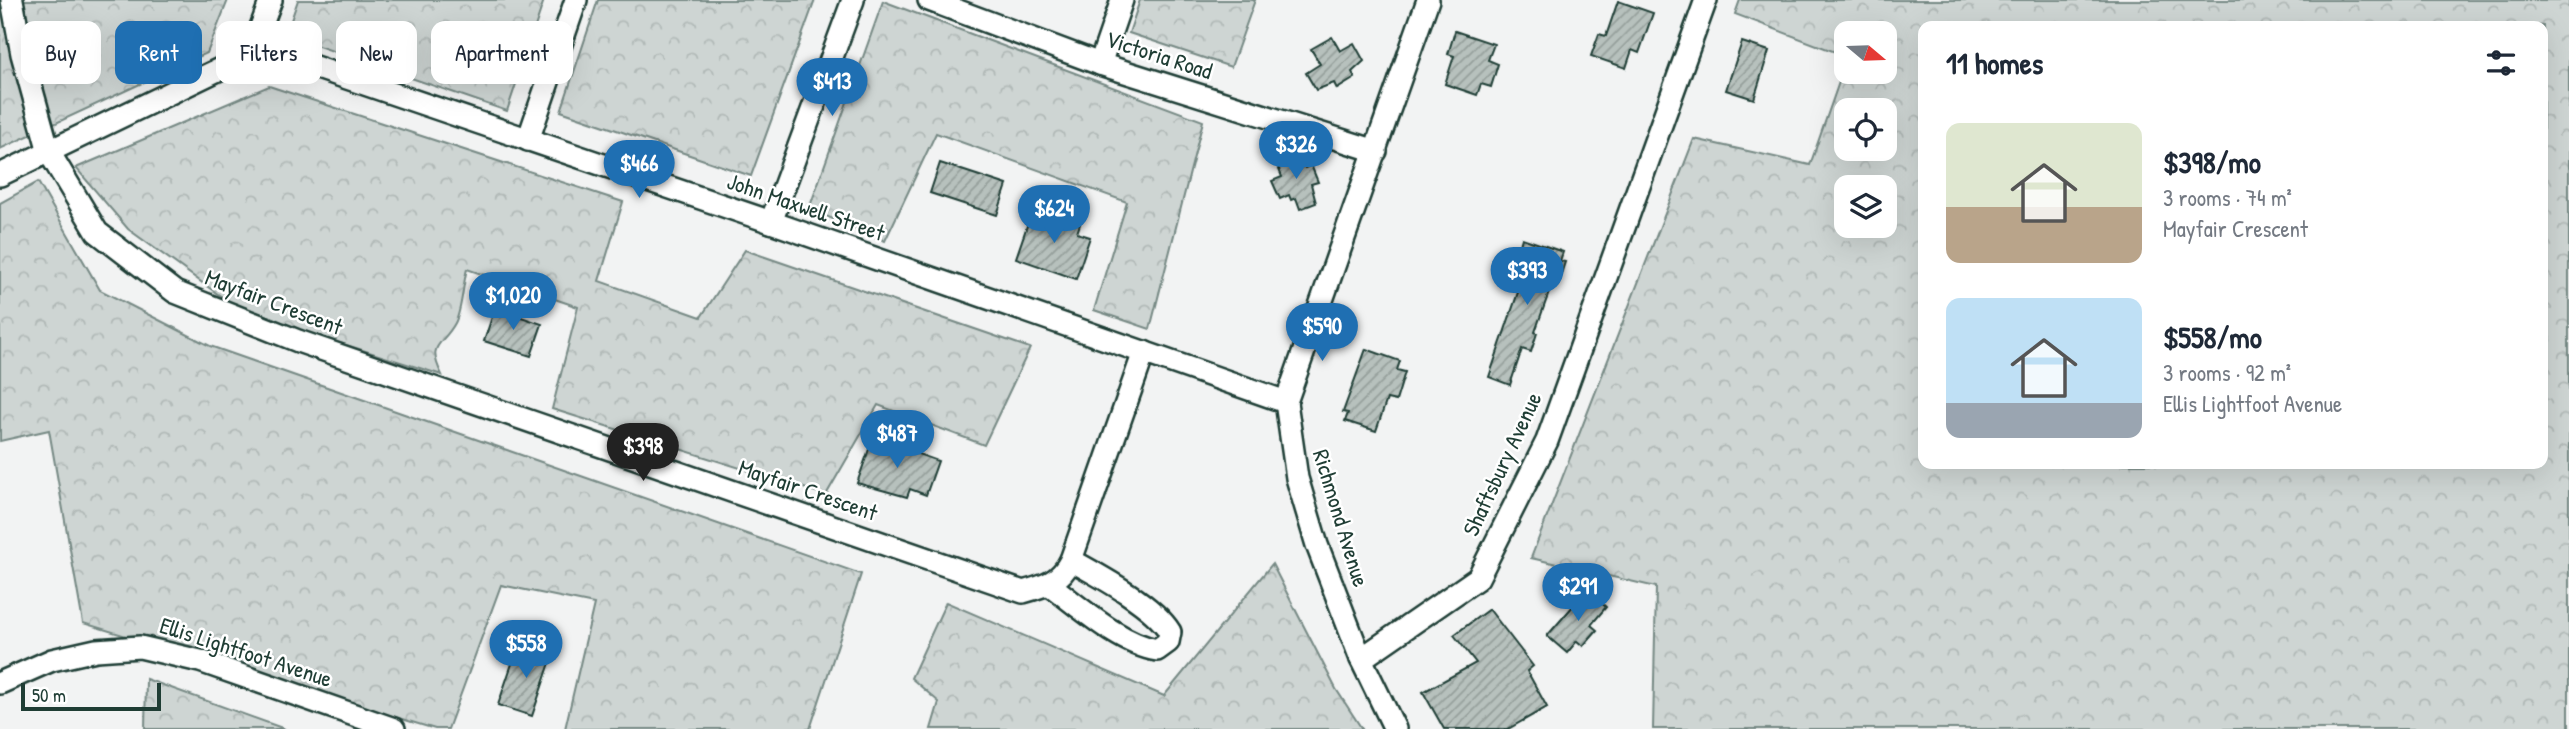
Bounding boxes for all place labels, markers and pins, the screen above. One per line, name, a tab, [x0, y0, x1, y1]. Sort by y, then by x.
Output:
pin: $413	[791, 58, 873, 118]
pin: $326	[1255, 122, 1337, 181]
pin: $466	[598, 140, 680, 200]
pin: $624	[1013, 186, 1095, 245]
pin: $393	[1486, 247, 1568, 307]
pin: $1,020	[456, 272, 570, 332]
pin: $590	[1281, 304, 1363, 363]
pin: $487	[856, 410, 938, 470]
pin: $398	[602, 424, 684, 483]
pin: $291	[1537, 564, 1619, 623]
pin: $558	[485, 620, 567, 680]

